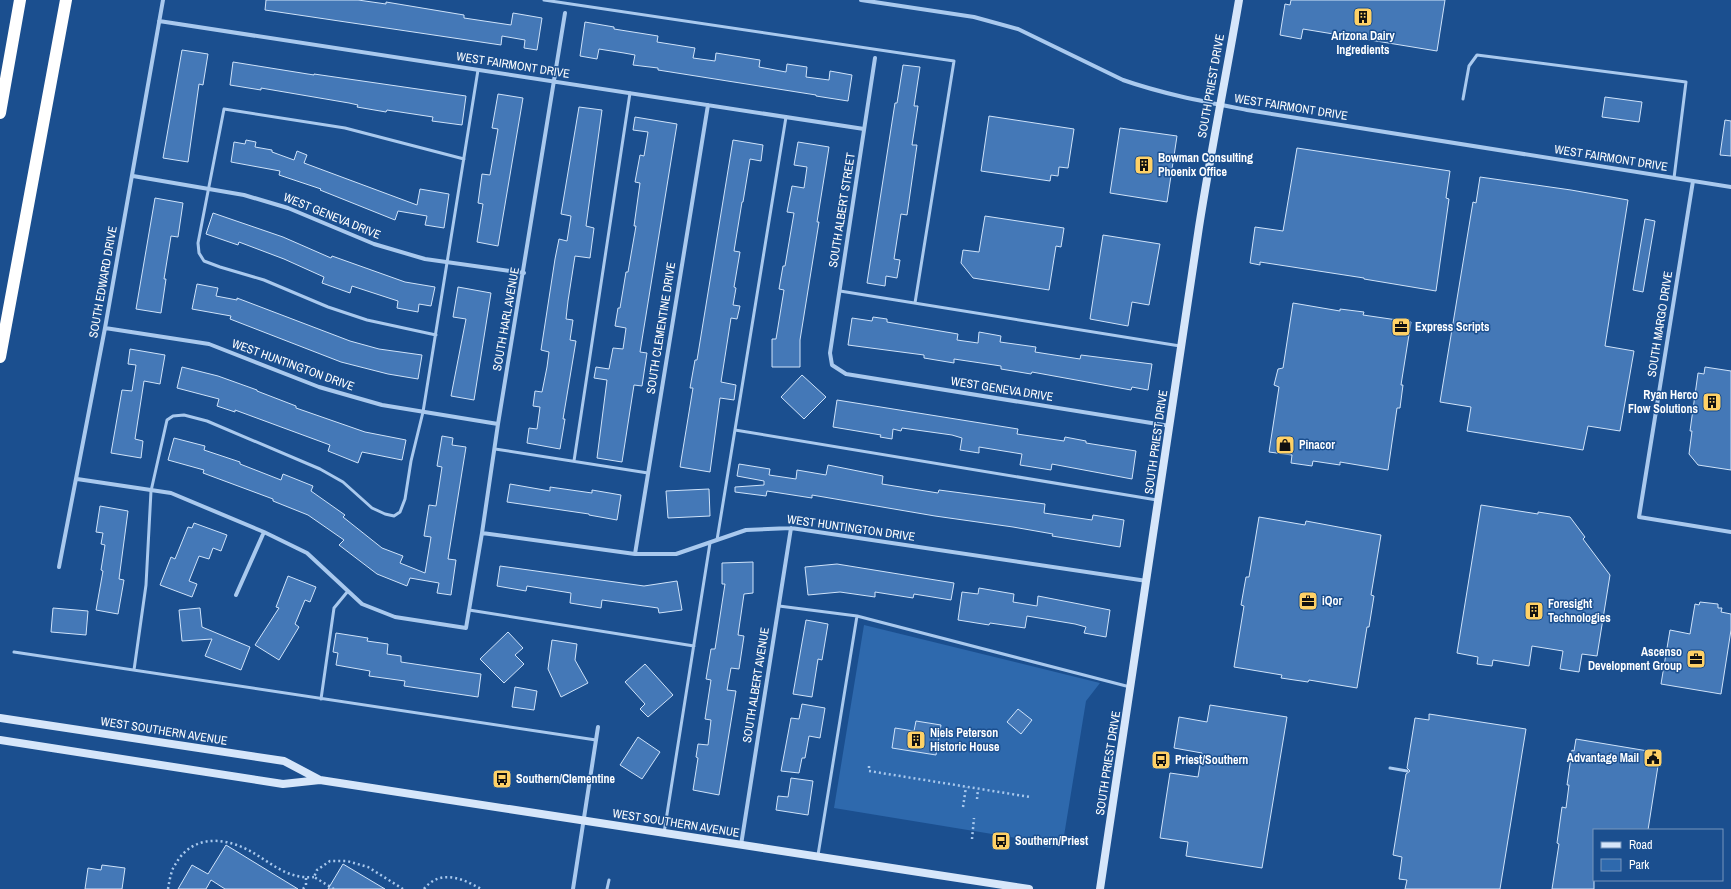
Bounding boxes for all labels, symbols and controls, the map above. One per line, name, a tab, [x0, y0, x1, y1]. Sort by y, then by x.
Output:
building icon: Arizona Dairy Ingredients	[1352, 6, 1374, 28]
place label: Arizona Dairy Ingredients	[1331, 28, 1395, 58]
street label: SOUTH PRIEST DRIVE	[1194, 33, 1228, 139]
street label: WEST FAIRMONT DRIVE	[455, 48, 571, 82]
street label: WEST FAIRMONT DRIVE	[1233, 90, 1349, 124]
street label: WEST FAIRMONT DRIVE	[1553, 141, 1669, 175]
place label: Bowman Consulting Phoenix Office	[1158, 150, 1253, 180]
street label: SOUTH ALBERT STREET	[825, 151, 859, 269]
building icon: Bowman Consulting Phoenix Office	[1133, 154, 1155, 176]
street label: WEST GENEVA DRIVE	[281, 189, 383, 243]
street label: SOUTH EDWARD DRIVE	[85, 225, 121, 339]
street label: SOUTH CLEMENTINE DRIVE	[643, 261, 679, 395]
street label: SOUTH HARL AVENUE	[489, 266, 523, 372]
street label: SOUTH MARGO DRIVE	[1644, 270, 1676, 378]
office icon: Express Scripts	[1390, 316, 1412, 338]
place label: Express Scripts	[1415, 319, 1490, 335]
street label: WEST HUNTINGTON DRIVE	[230, 335, 356, 395]
street label: WEST GENEVA DRIVE	[950, 373, 1054, 405]
place label: Ryan Herco Flow Solutions	[1628, 387, 1699, 417]
street label: SOUTH PRIEST DRIVE	[1141, 389, 1171, 495]
building icon: Ryan Herco Flow Solutions	[1701, 391, 1723, 413]
shop icon: Pinacor	[1274, 434, 1296, 456]
place label: Pinacor	[1299, 437, 1335, 453]
street label: WEST HUNTINGTON DRIVE	[786, 511, 916, 545]
office icon: iQor	[1297, 590, 1319, 612]
place label: iQor	[1322, 593, 1342, 609]
place label: Foresight Technologies	[1548, 596, 1611, 626]
building icon: Foresight Technologies	[1523, 600, 1545, 622]
street label: SOUTH ALBERT AVENUE	[739, 626, 773, 744]
place label: Ascenso Development Group	[1588, 644, 1682, 674]
office icon: Ascenso Development Group	[1685, 648, 1707, 670]
street label: SOUTH PRIEST DRIVE	[1092, 710, 1124, 816]
street label: WEST SOUTHERN AVENUE	[99, 713, 229, 749]
place label: Niels Peterson Historic House	[930, 725, 1000, 755]
building icon: Niels Peterson Historic House	[905, 729, 927, 751]
public building icon: Advantage Mail	[1642, 747, 1664, 769]
bus stop icon: Priest/Southern	[1150, 749, 1172, 771]
place label: Advantage Mail	[1567, 750, 1639, 766]
place label: Priest/Southern	[1175, 752, 1248, 768]
bus stop icon: Southern/Clementine	[491, 768, 513, 790]
place label: Southern/Clementine	[516, 771, 615, 787]
street label: WEST SOUTHERN AVENUE	[611, 805, 741, 841]
legend	[1593, 829, 1723, 881]
bus stop icon: Southern/Priest	[990, 830, 1012, 852]
place label: Southern/Priest	[1015, 833, 1089, 849]
text: Road	[1629, 837, 1653, 853]
text: Park	[1629, 857, 1649, 873]

